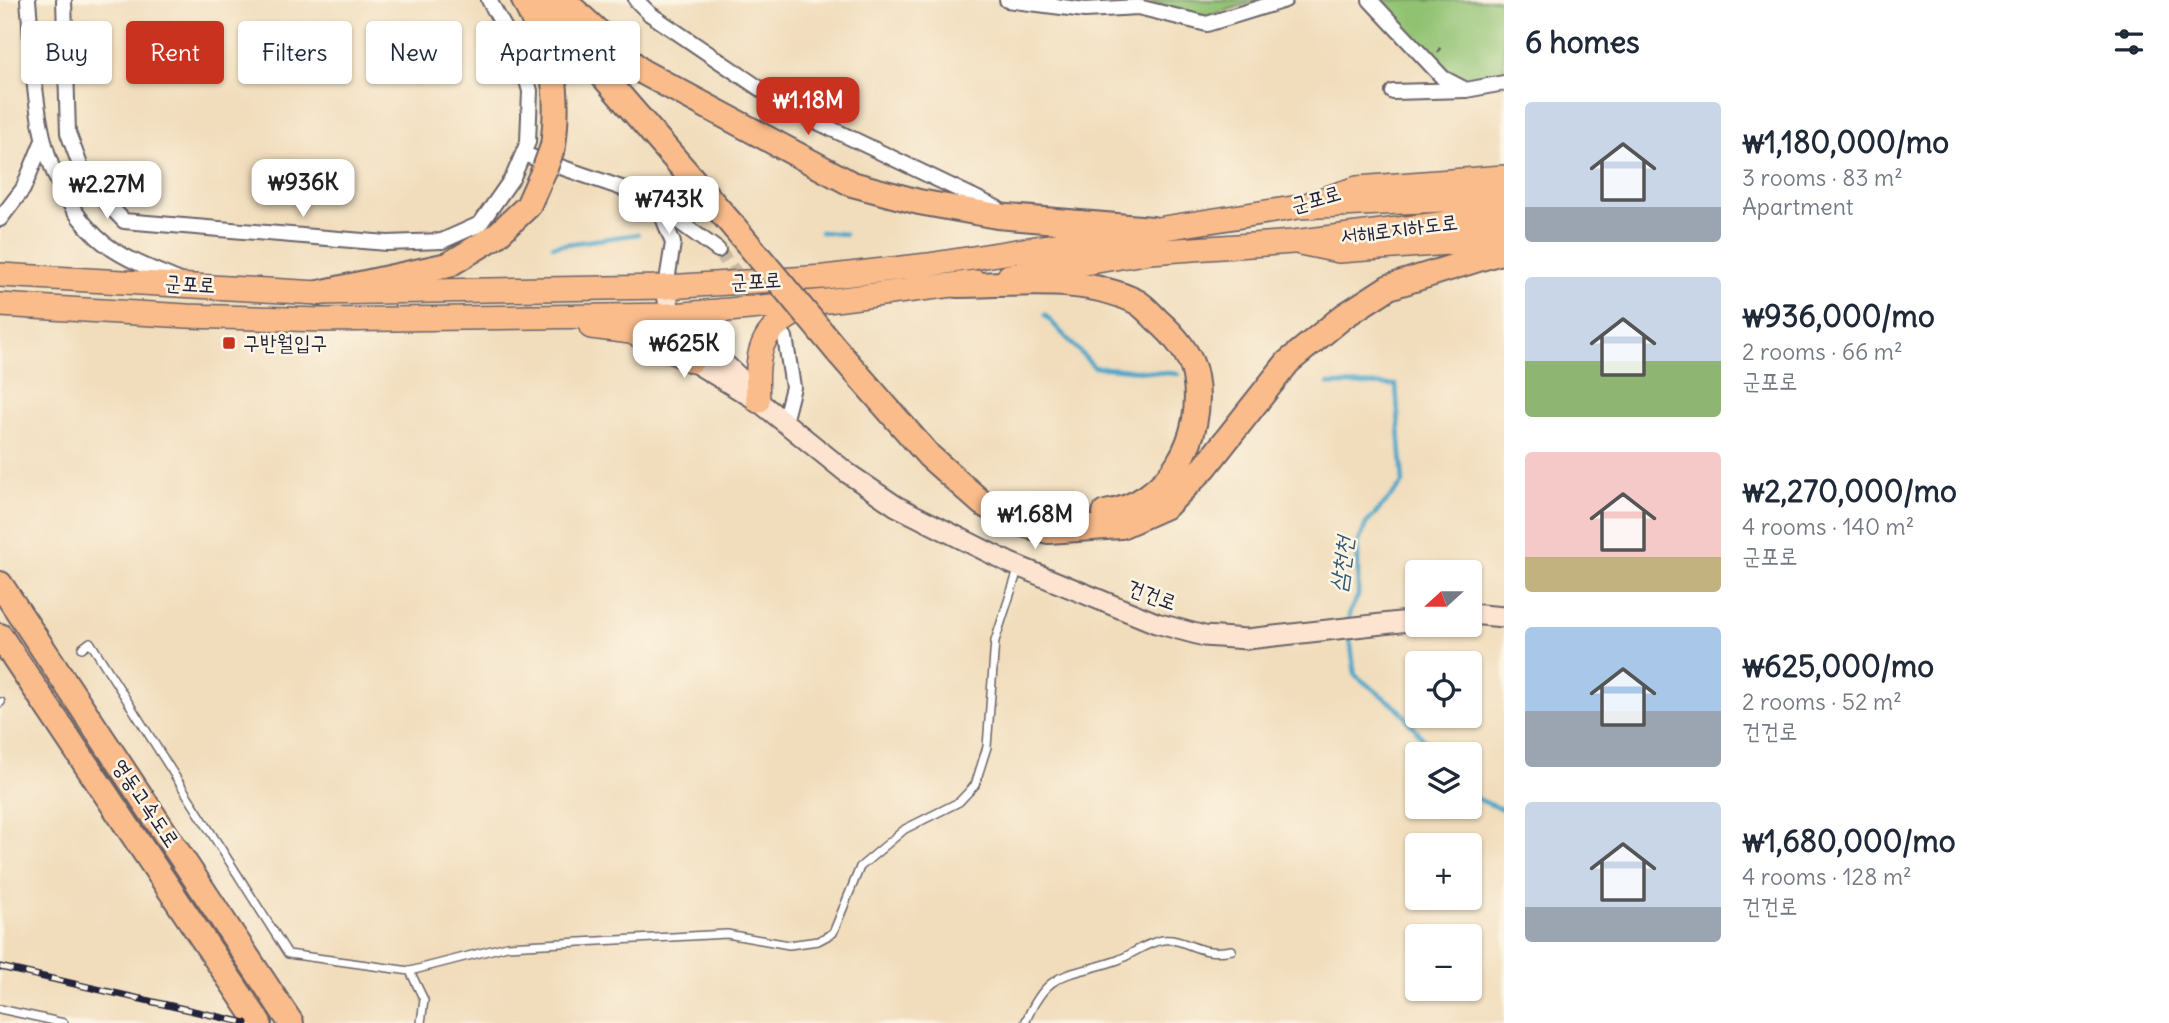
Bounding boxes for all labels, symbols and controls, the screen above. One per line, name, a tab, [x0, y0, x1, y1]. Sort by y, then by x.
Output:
chip: Buy	[21, 21, 112, 84]
chip: Rent	[126, 21, 224, 84]
chip: Filters	[238, 21, 352, 84]
chip: New	[366, 21, 462, 84]
chip: Apartment	[476, 21, 640, 84]
text: 6 homes	[1525, 23, 1640, 61]
icon: filters	[2110, 23, 2148, 61]
pin: ₩1.18M	[751, 78, 865, 137]
text: ₩1.18M	[772, 85, 844, 114]
text: ₩1,180,000/mo	[1742, 123, 1949, 161]
icon: home	[1581, 130, 1665, 214]
pin: ₩936K	[254, 160, 352, 219]
pin: ₩2.27M	[50, 162, 164, 221]
text: 3 rooms · 83 m²	[1742, 163, 1903, 192]
text: ₩936K	[268, 167, 338, 196]
text: ₩2.27M	[68, 169, 146, 198]
pin: ₩743K	[620, 176, 718, 236]
street label: 군포로	[1288, 179, 1344, 218]
text: ₩743K	[635, 184, 703, 213]
text: Apartment	[1742, 192, 1854, 221]
street label: 서해로지하도로	[1339, 208, 1459, 249]
street label: 군포로	[730, 266, 782, 295]
street label: 군포로	[164, 269, 216, 298]
text: ₩936,000/mo	[1742, 297, 1935, 335]
icon: home	[1581, 305, 1665, 389]
pin: ₩625K	[635, 320, 733, 380]
text: ₩625K	[649, 328, 719, 357]
place label: 구반월입구	[243, 329, 328, 356]
marker: 구반월입구	[221, 335, 237, 351]
text: 2 rooms · 66 m²	[1742, 337, 1903, 366]
text: 군포로	[1742, 366, 1798, 395]
text: ₩2,270,000/mo	[1742, 472, 1957, 510]
icon: home	[1581, 480, 1665, 564]
pin: ₩1.68M	[978, 491, 1092, 551]
text: ₩1.68M	[997, 499, 1073, 528]
text: 4 rooms · 140 m²	[1742, 512, 1914, 541]
water label: 삼천천	[1322, 532, 1359, 593]
text: 군포로	[1742, 541, 1798, 570]
north arrow	[1405, 560, 1482, 637]
map controls	[1405, 560, 1482, 1001]
street label: 건건로	[1124, 573, 1181, 616]
text: ₩625,000/mo	[1742, 647, 1934, 685]
button: locate	[1405, 651, 1482, 728]
icon: home	[1581, 655, 1665, 739]
text: 2 rooms · 52 m²	[1742, 687, 1902, 716]
text: 건건로	[1742, 716, 1798, 745]
button: layers	[1405, 742, 1482, 819]
street label: 영동고속도로	[107, 753, 186, 852]
text: ₩1,680,000/mo	[1742, 822, 1956, 860]
icon: home	[1581, 830, 1665, 914]
button: +	[1405, 833, 1482, 910]
text: 4 rooms · 128 m²	[1742, 862, 1912, 891]
text: 건건로	[1742, 891, 1798, 920]
button: −	[1405, 924, 1482, 1001]

